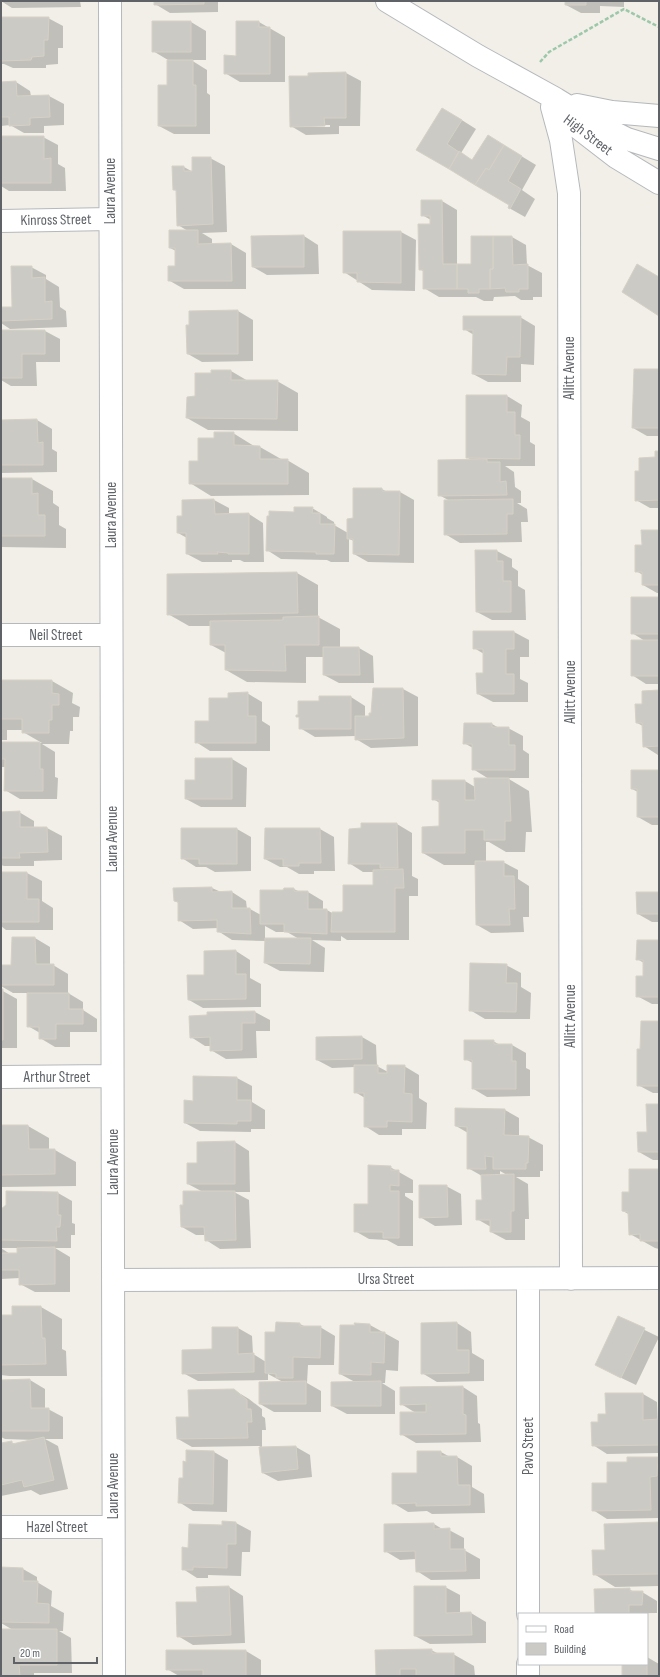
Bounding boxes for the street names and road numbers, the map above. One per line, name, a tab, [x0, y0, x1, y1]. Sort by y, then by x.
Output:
street label: High Street	[560, 110, 617, 160]
street label: Laura Avenue	[101, 158, 120, 224]
street label: Kinross Street	[20, 210, 92, 230]
street label: Allitt Avenue	[560, 336, 579, 401]
street label: Laura Avenue	[102, 482, 121, 548]
street label: Neil Street	[29, 626, 83, 645]
street label: Allitt Avenue	[561, 660, 580, 725]
street label: Laura Avenue	[103, 806, 122, 872]
street label: Allitt Avenue	[561, 984, 580, 1049]
street label: Arthur Street	[23, 1068, 91, 1087]
street label: Laura Avenue	[104, 1129, 123, 1195]
street label: Ursa Street	[358, 1270, 415, 1289]
street label: Pavo Street	[519, 1417, 538, 1475]
street label: Laura Avenue	[104, 1453, 123, 1519]
street label: Hazel Street	[26, 1518, 88, 1537]

